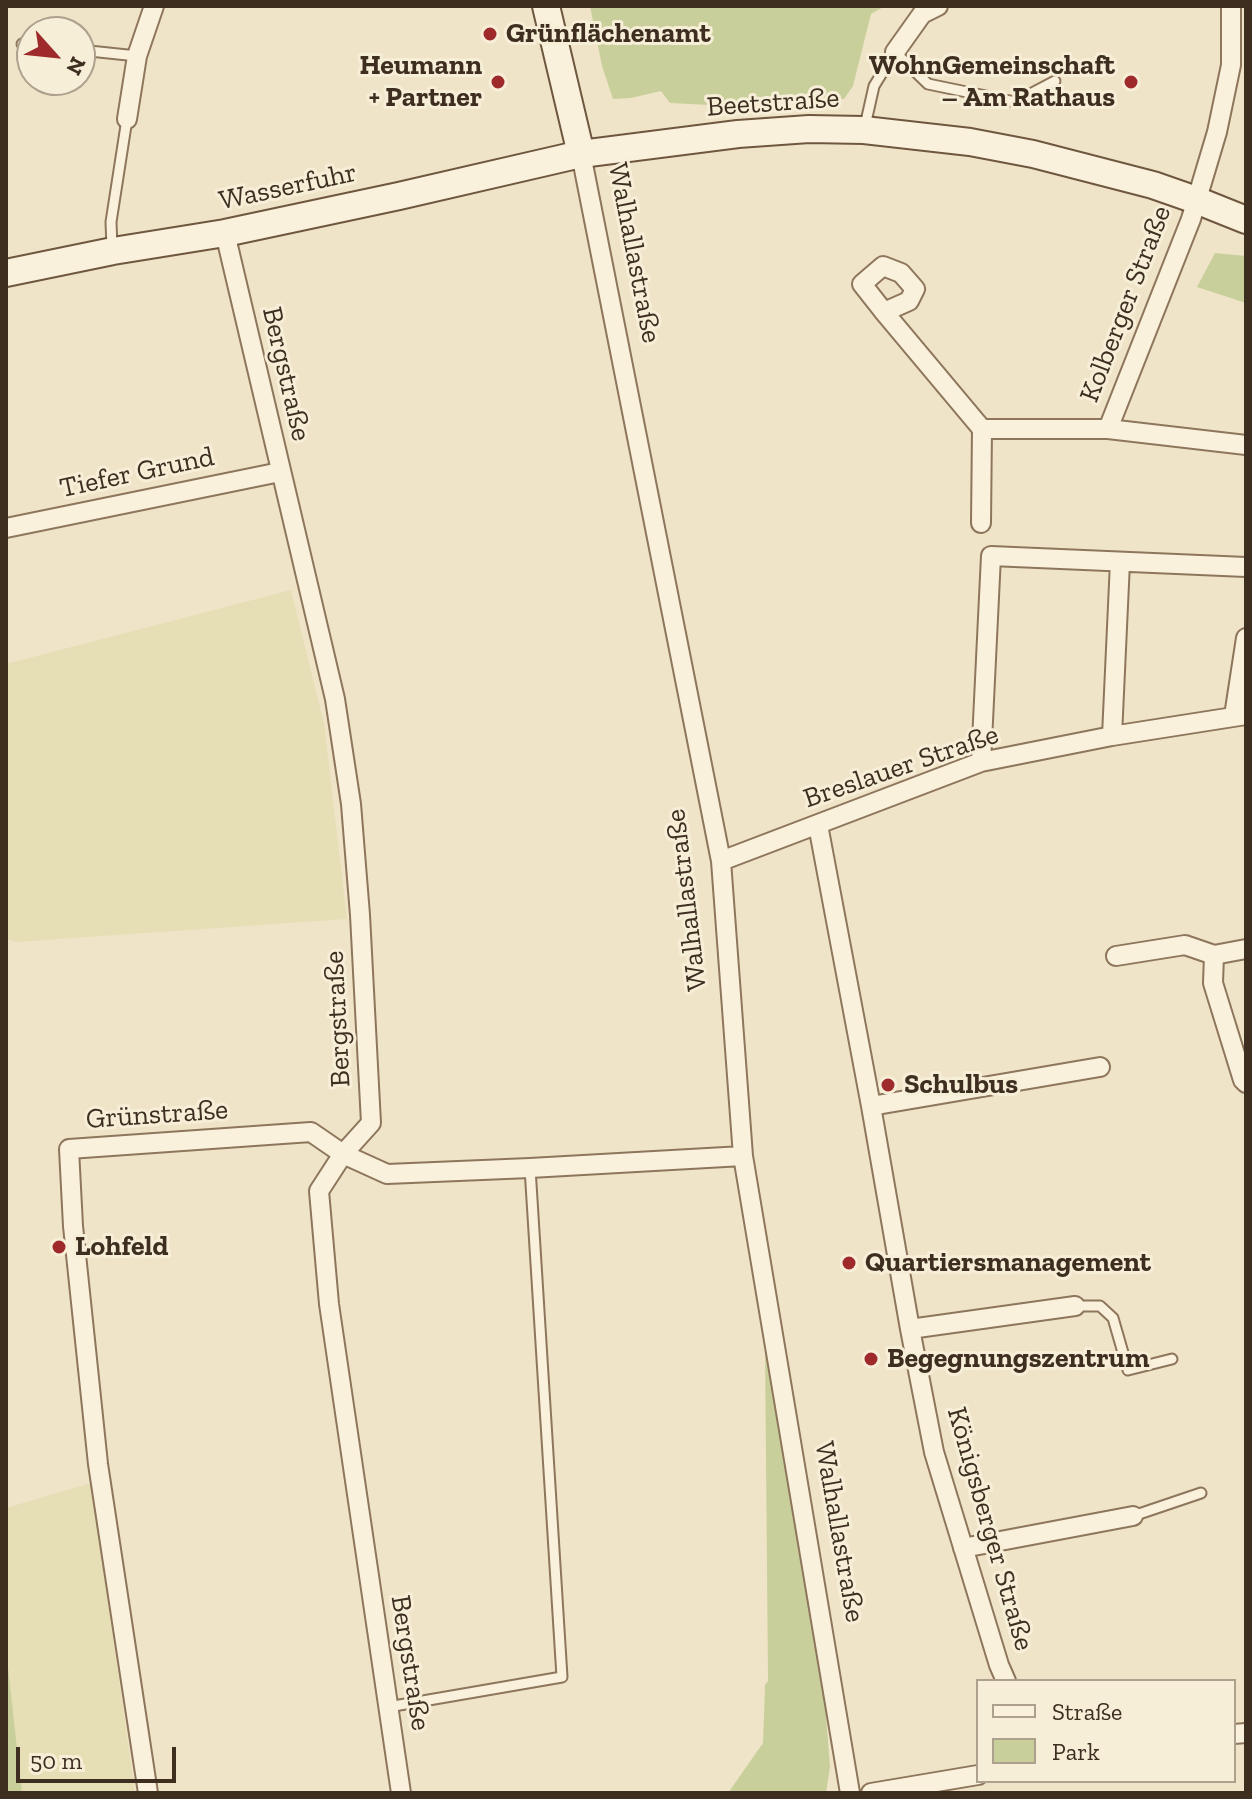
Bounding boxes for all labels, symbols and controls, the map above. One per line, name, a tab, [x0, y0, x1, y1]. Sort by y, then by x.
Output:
north arrow	[16, 16, 96, 96]
place label: Grünflächenamt	[506, 17, 711, 51]
marker: Grünflächenamt	[481, 25, 499, 43]
place label: Heumann + Partner	[359, 49, 482, 115]
place label: WohnGemeinschaft – Am Rathaus	[869, 49, 1115, 115]
text: N	[60, 53, 92, 80]
marker: Heumann + Partner	[489, 73, 507, 91]
marker: WohnGemeinschaft – Am Rathaus	[1122, 73, 1140, 91]
street label: Beetstraße	[706, 82, 840, 124]
street label: Wasserfuhr	[216, 156, 360, 218]
street label: Walhallastraße	[600, 160, 668, 346]
street label: Kolberger Straße	[1073, 201, 1179, 407]
street label: Bergstraße	[254, 304, 318, 444]
street label: Tiefer Grund	[57, 440, 217, 506]
street label: Breslauer Straße	[799, 718, 1003, 816]
street label: Walhallastraße	[659, 807, 715, 993]
street label: Bergstraße	[318, 950, 358, 1088]
place label: Schulbus	[904, 1068, 1018, 1102]
marker: Schulbus	[879, 1076, 897, 1094]
street label: Grünstraße	[85, 1093, 229, 1137]
place label: Lohfeld	[75, 1230, 168, 1264]
marker: Lohfeld	[50, 1238, 68, 1256]
place label: Quartiersmanagement	[865, 1246, 1151, 1280]
marker: Quartiersmanagement	[840, 1254, 858, 1272]
place label: Begegnungszentrum	[887, 1342, 1149, 1376]
marker: Begegnungszentrum	[862, 1350, 880, 1368]
street label: Königsberger Straße	[939, 1403, 1041, 1655]
street label: Walhallastraße	[807, 1439, 871, 1625]
street label: Bergstraße	[383, 1593, 437, 1733]
legend	[976, 1679, 1236, 1783]
text: Straße	[1052, 1697, 1122, 1726]
scale bar	[20, 1731, 180, 1781]
text: Park	[1052, 1737, 1100, 1766]
text: 50 m	[30, 1746, 82, 1775]

